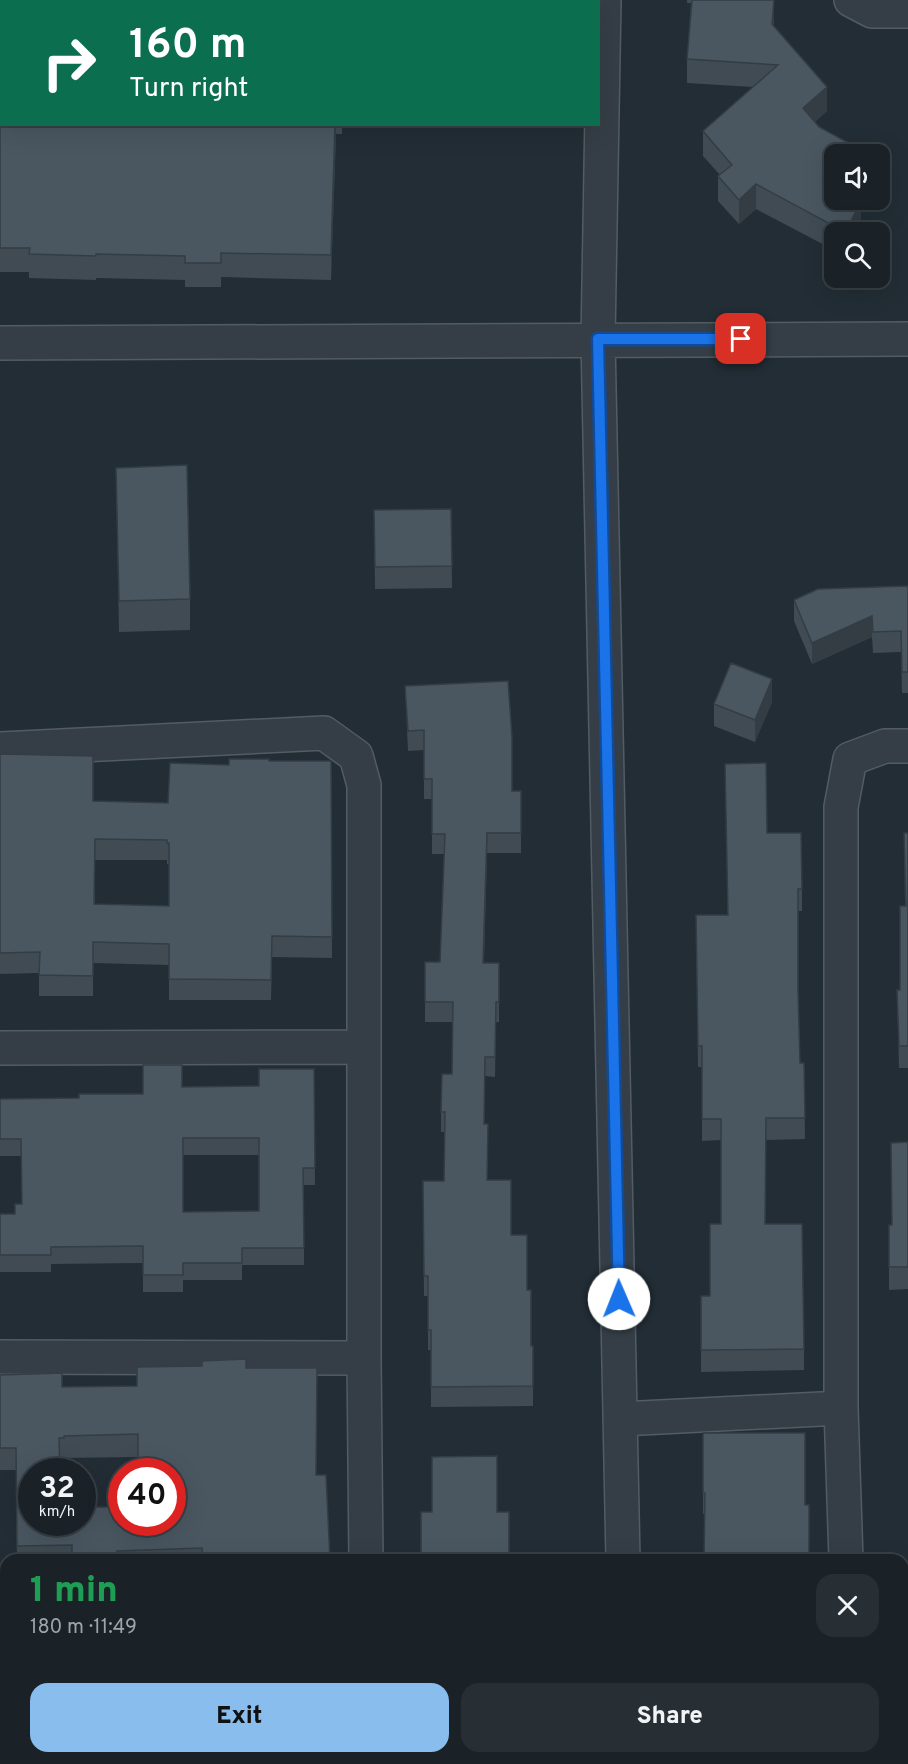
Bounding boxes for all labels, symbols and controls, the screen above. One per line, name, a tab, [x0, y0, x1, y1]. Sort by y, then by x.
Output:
text: 160 m	[129, 20, 247, 73]
icon: right	[30, 24, 108, 102]
text: Turn right	[129, 72, 248, 106]
map controls	[824, 144, 890, 288]
button: sound	[824, 144, 890, 210]
button: search	[824, 222, 890, 288]
pin	[715, 313, 766, 364]
icon: arrive	[724, 322, 757, 355]
position arrow	[587, 1267, 651, 1331]
speed limit sign: 40	[108, 1458, 186, 1536]
text: 32	[39, 1471, 75, 1508]
text: km/h	[39, 1503, 75, 1522]
text: 1 min	[30, 1569, 118, 1615]
button: close	[816, 1574, 879, 1637]
text: 180 m · 11:49	[30, 1615, 137, 1641]
button: Exit	[30, 1683, 449, 1752]
button: Share	[461, 1683, 879, 1752]

